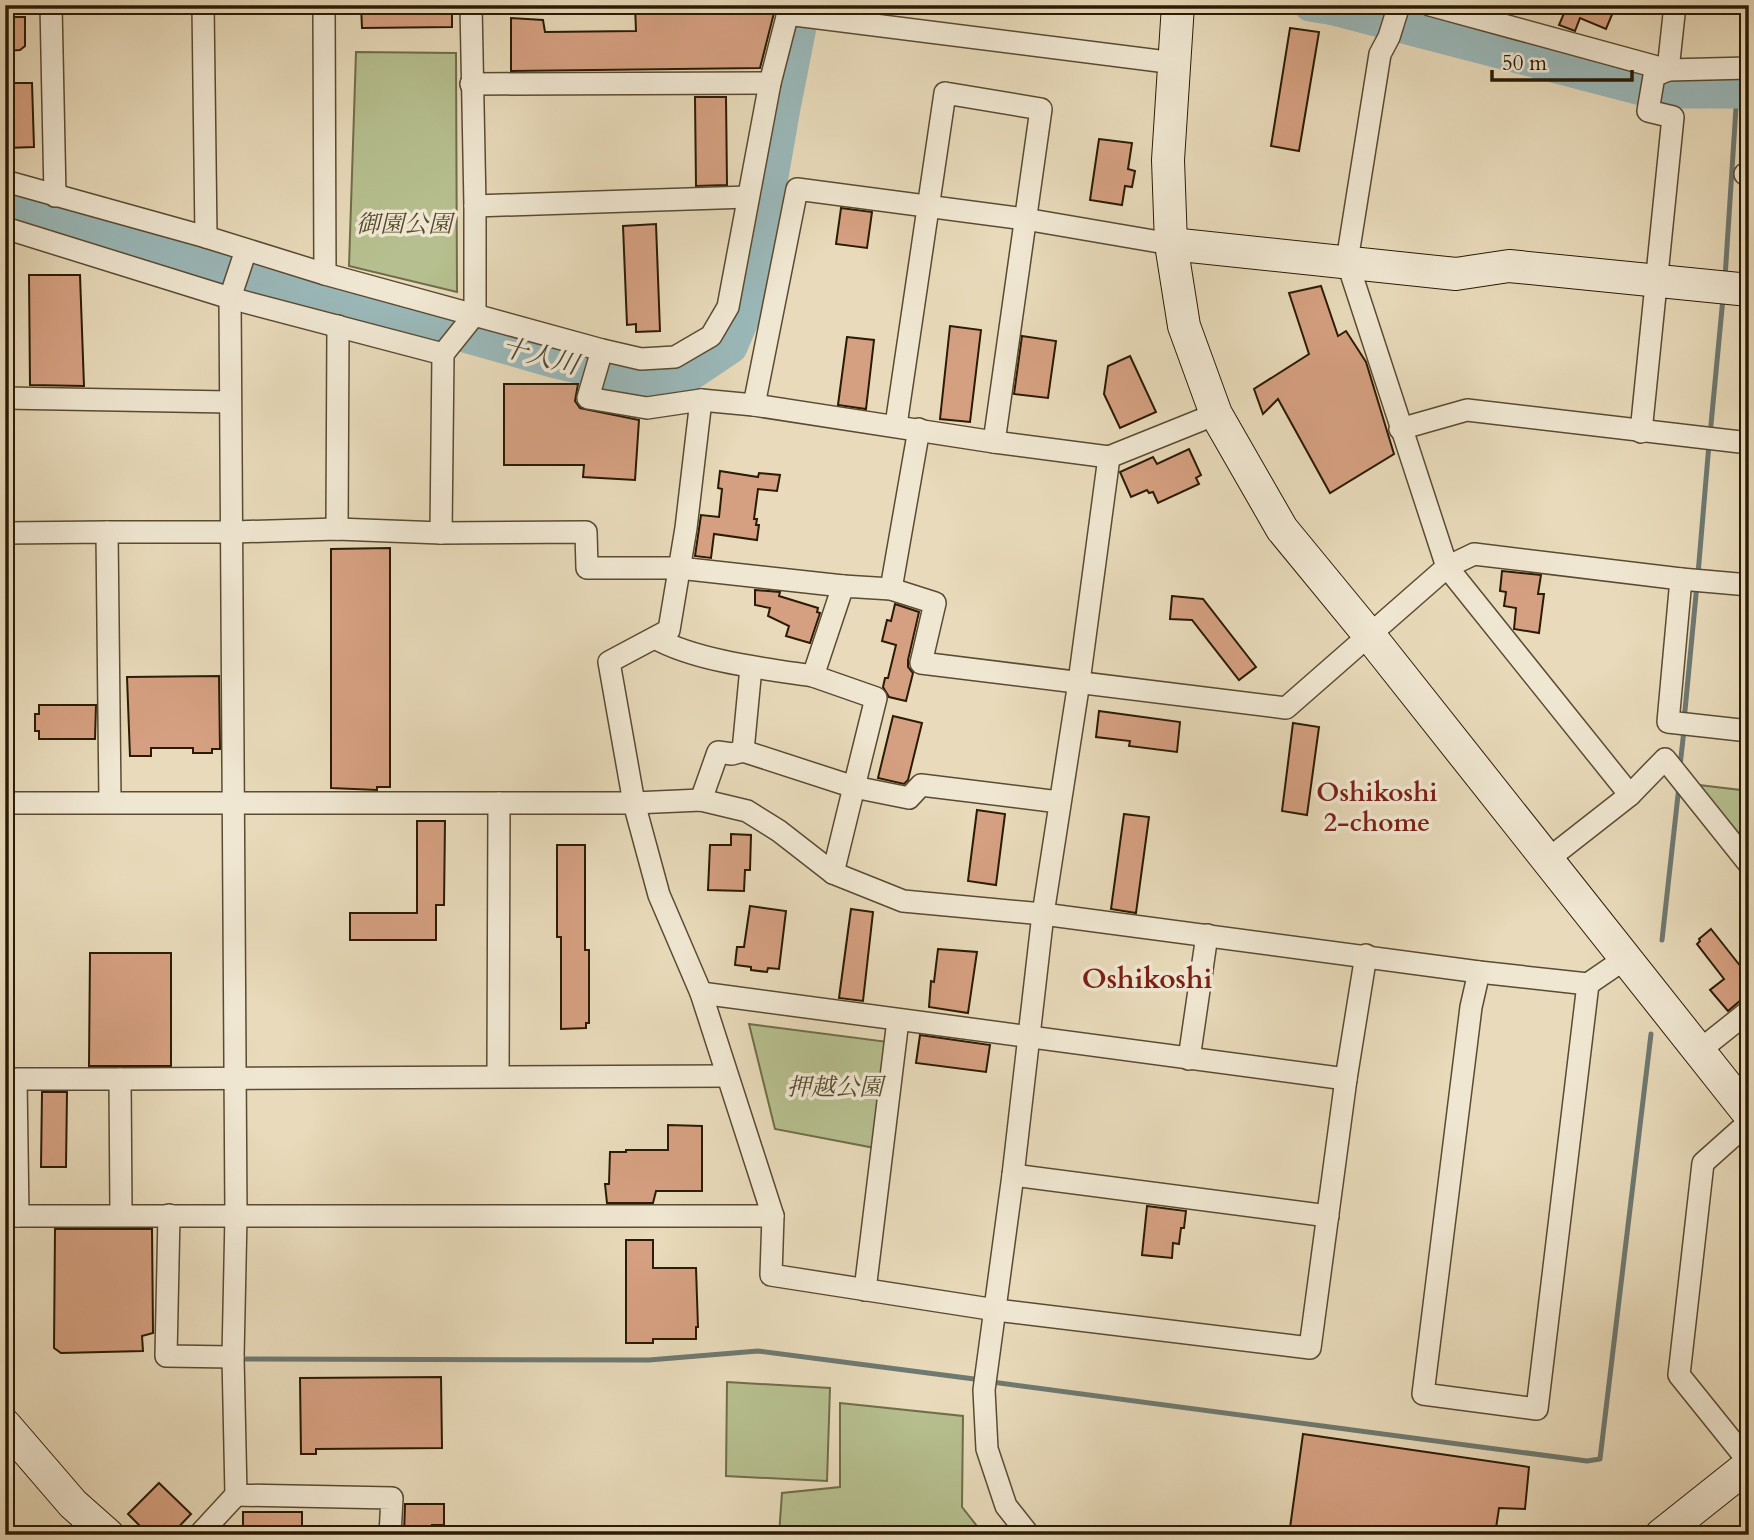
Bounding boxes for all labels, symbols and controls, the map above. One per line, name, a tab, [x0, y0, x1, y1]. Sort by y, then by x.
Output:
scale bar	[1492, 38, 1632, 82]
text: 50 m	[1502, 49, 1547, 78]
park label: 御園公園	[356, 208, 456, 241]
water label: 十人川	[498, 330, 585, 383]
district label: Oshikoshi 2-chome	[1316, 775, 1438, 840]
district label: Oshikoshi	[1082, 960, 1212, 998]
park label: 押越公園	[787, 1071, 887, 1104]

